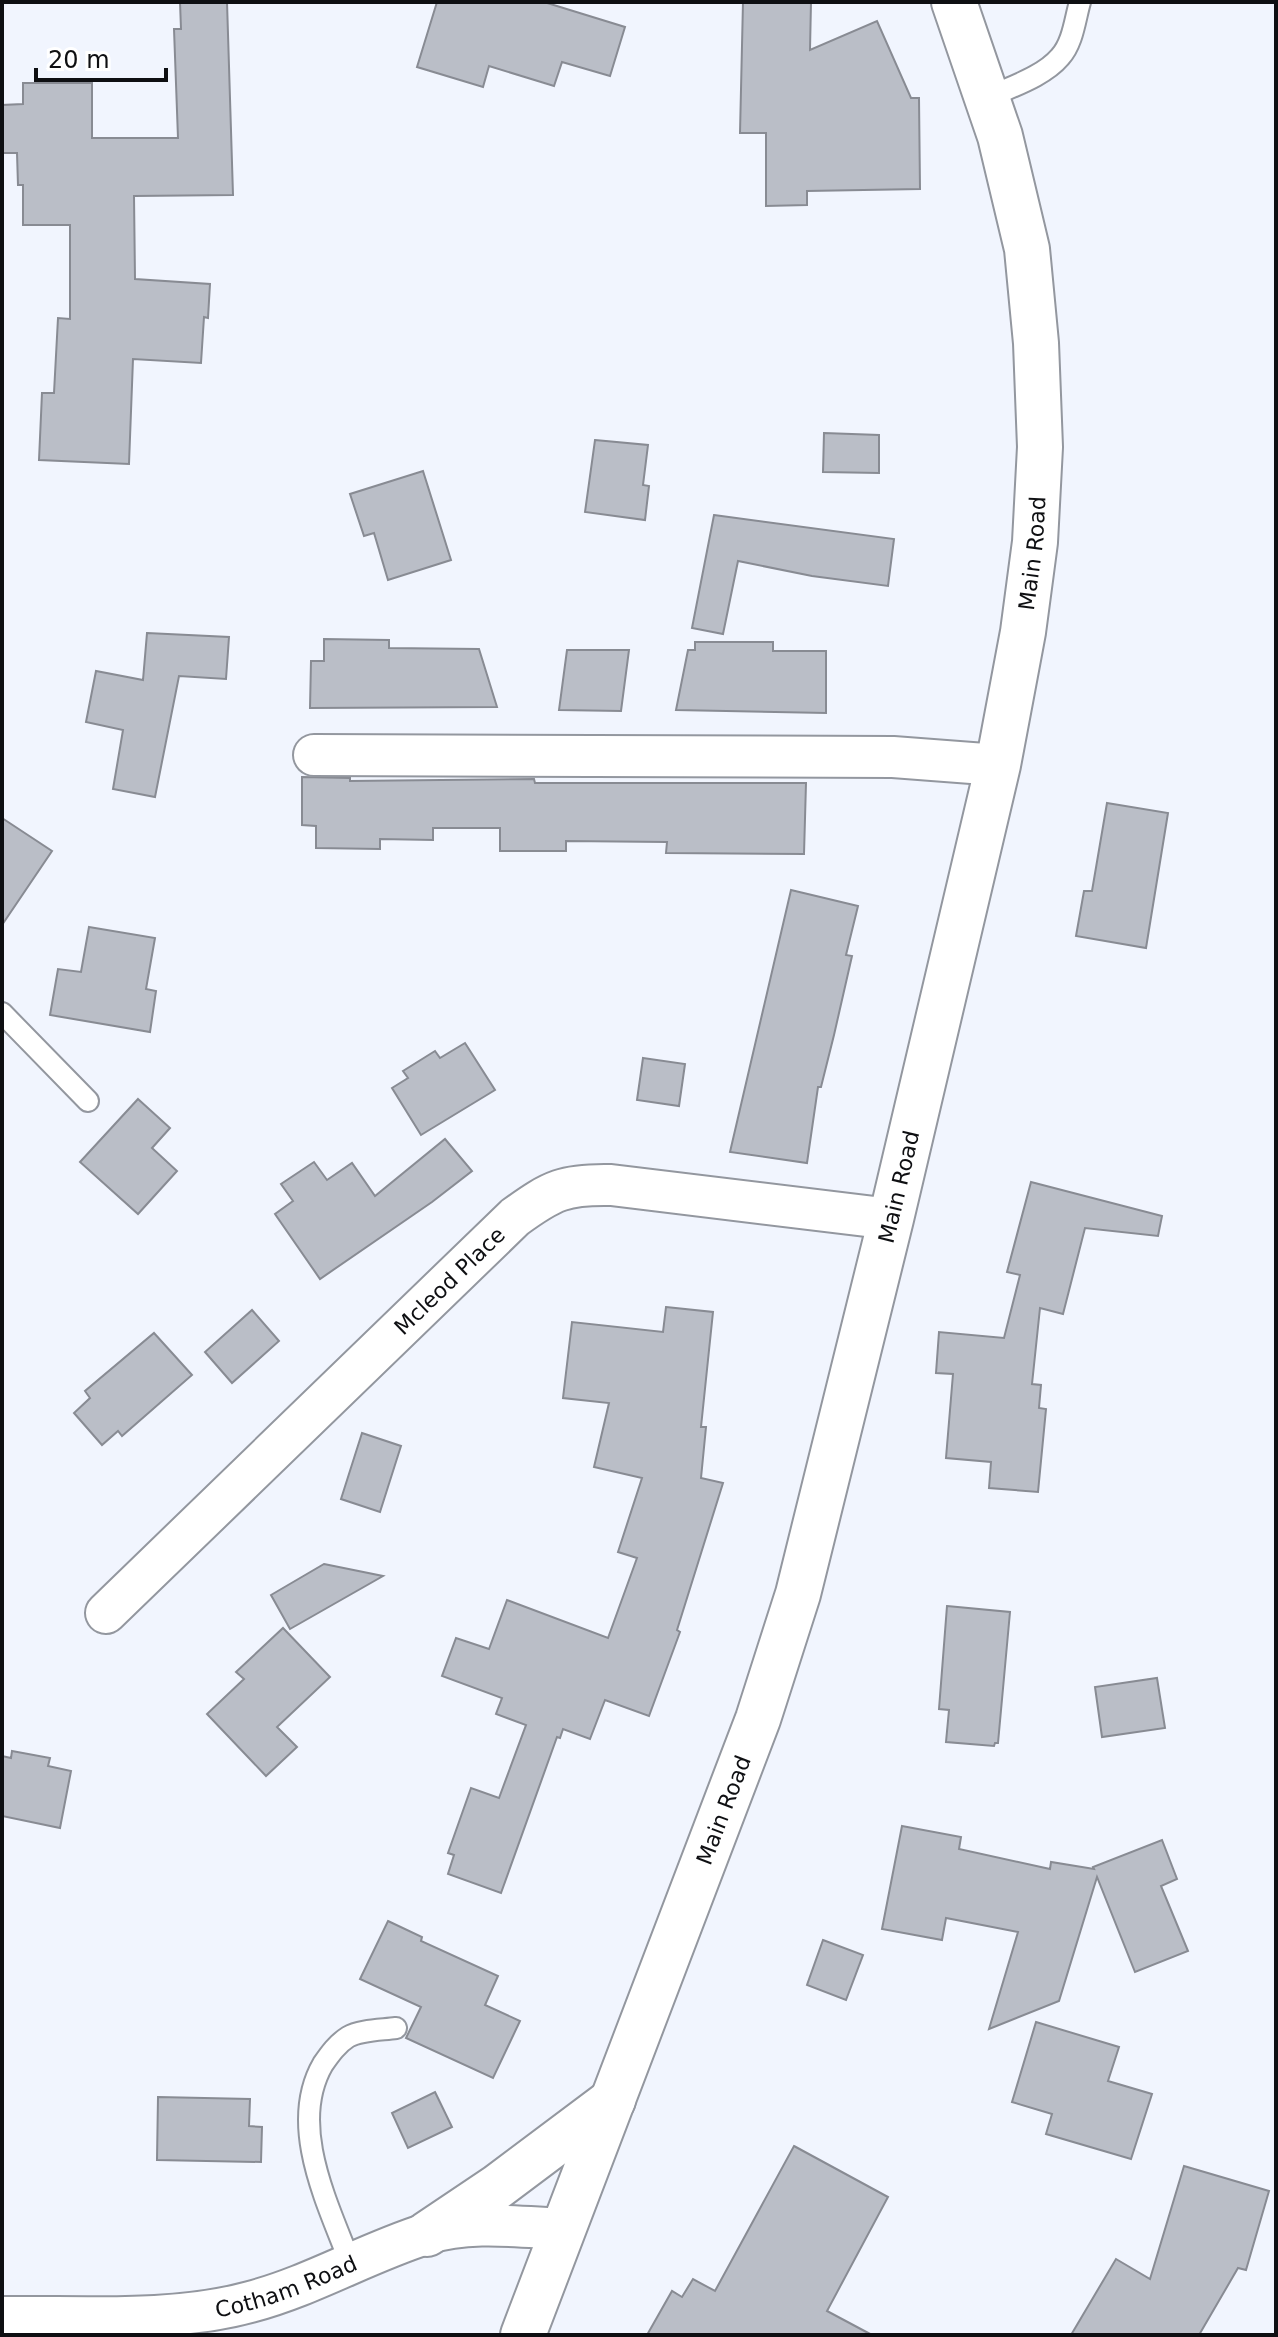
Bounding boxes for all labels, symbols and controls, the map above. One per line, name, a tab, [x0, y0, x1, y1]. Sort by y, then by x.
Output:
scale bar	[36, 32, 166, 82]
text: 20 m	[48, 46, 110, 74]
street label: Main Road	[1014, 495, 1050, 612]
street label: Main Road	[873, 1128, 924, 1246]
street label: Mcleod Place	[389, 1222, 510, 1339]
street label: Main Road	[691, 1752, 755, 1868]
street label: Cotham Road	[213, 2250, 361, 2322]

